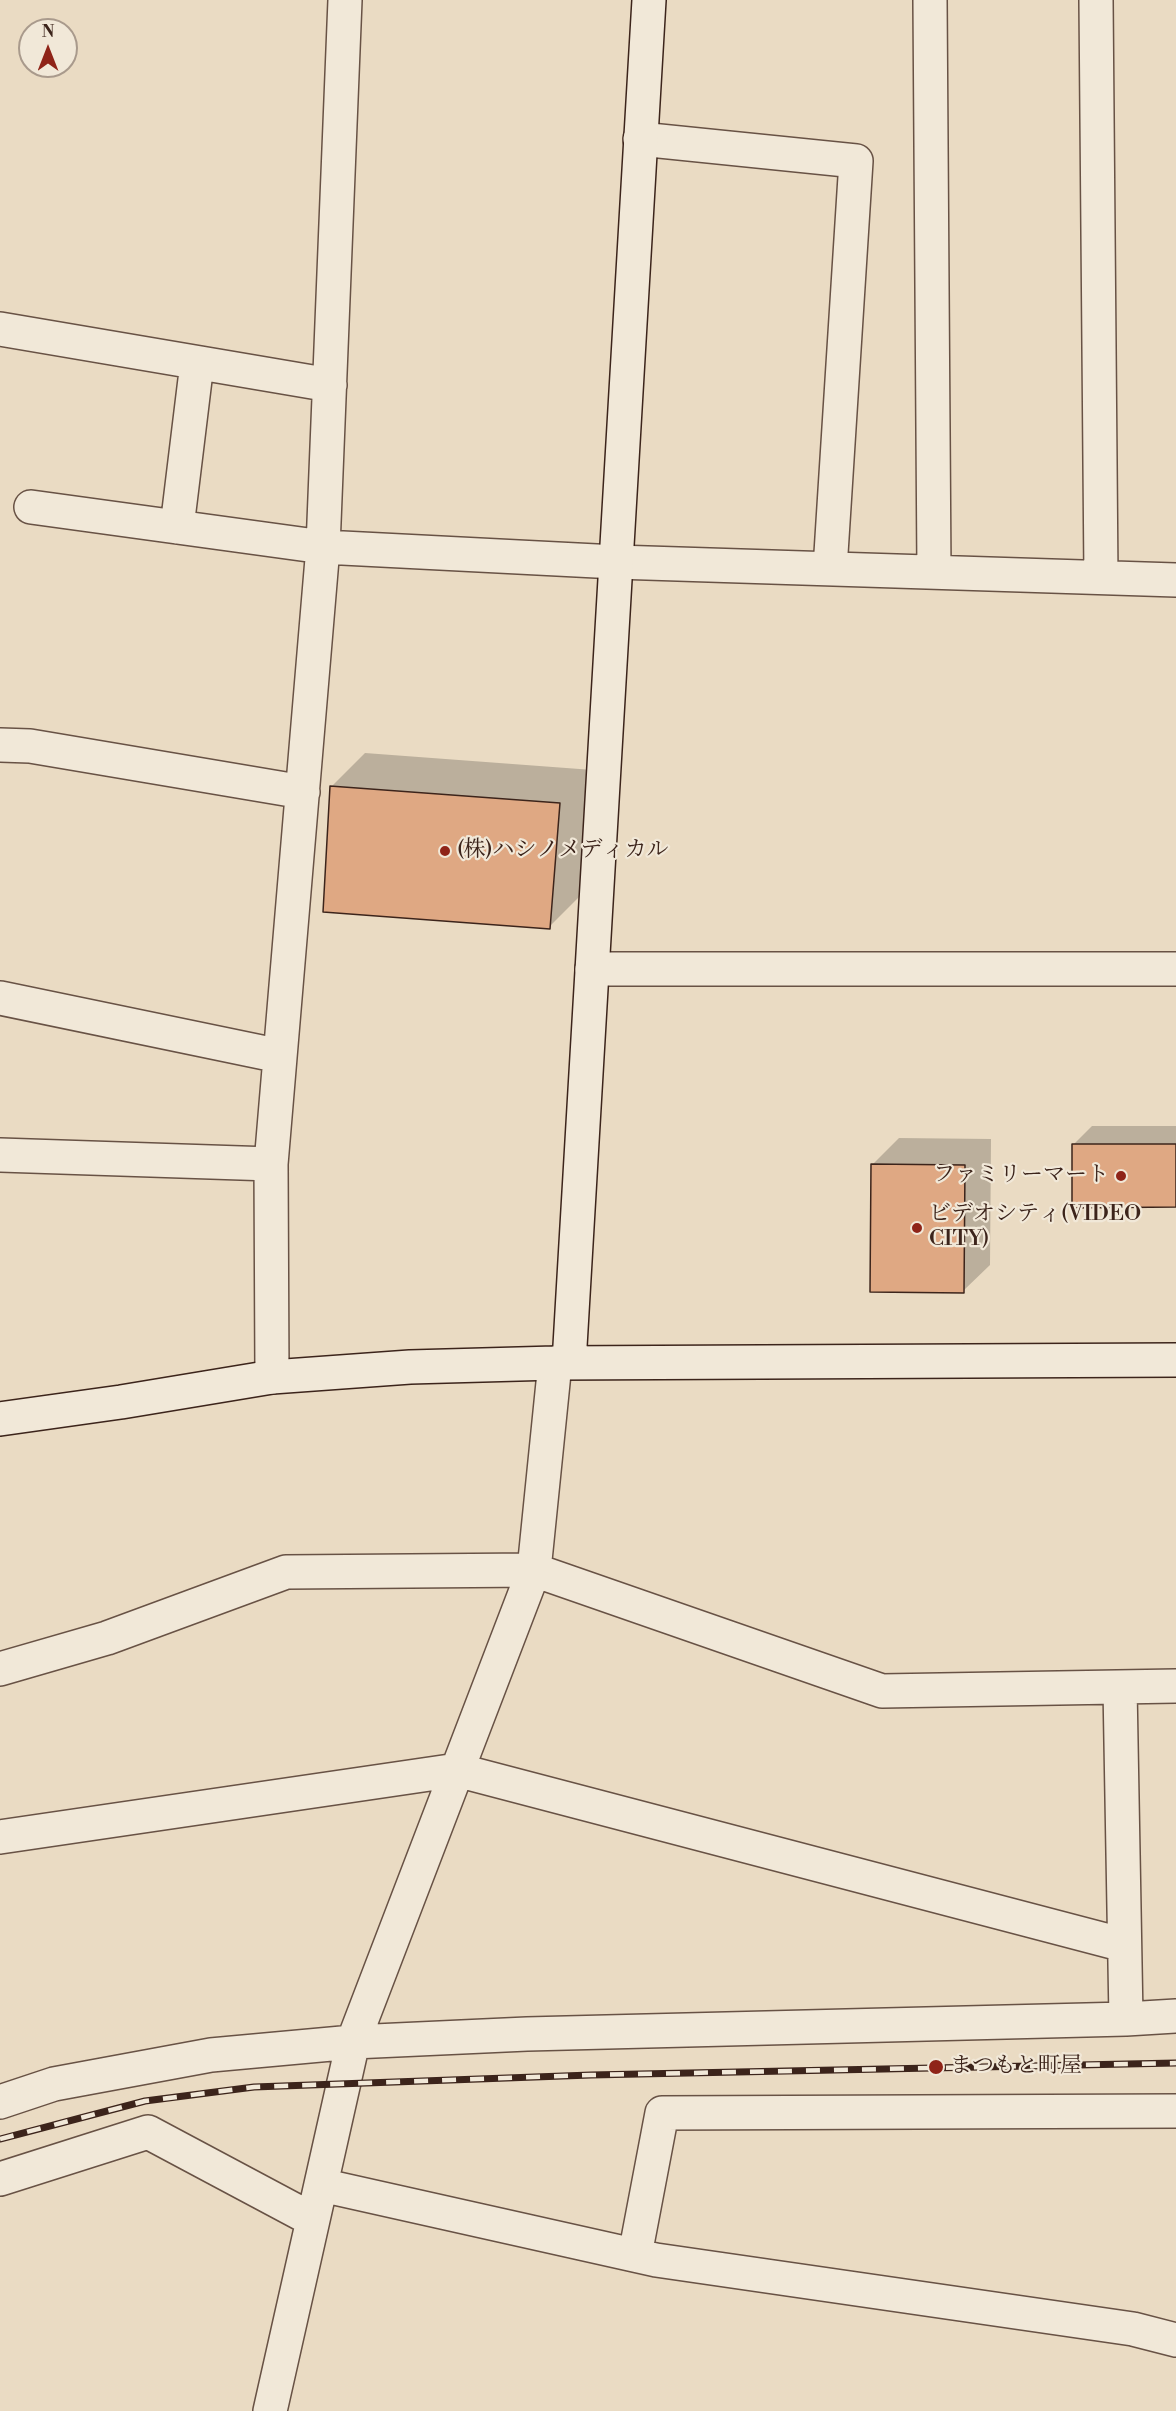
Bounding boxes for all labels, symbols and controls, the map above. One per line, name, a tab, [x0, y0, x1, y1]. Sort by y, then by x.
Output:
north arrow	[18, 18, 78, 78]
text: N	[42, 22, 54, 42]
place label: (株)ハシノメディカル	[457, 838, 669, 864]
marker: (株)ハシノメディカル	[438, 844, 452, 858]
place label: ファミリーマート	[933, 1163, 1109, 1189]
marker: ファミリーマート	[1114, 1169, 1128, 1183]
place label: ビデオシティ(VIDEO CITY)	[929, 1202, 1141, 1254]
marker: ビデオシティ(VIDEO CITY)	[910, 1221, 924, 1235]
place label: まつもと町屋	[950, 2054, 1082, 2080]
marker: まつもと町屋	[927, 2058, 945, 2076]

